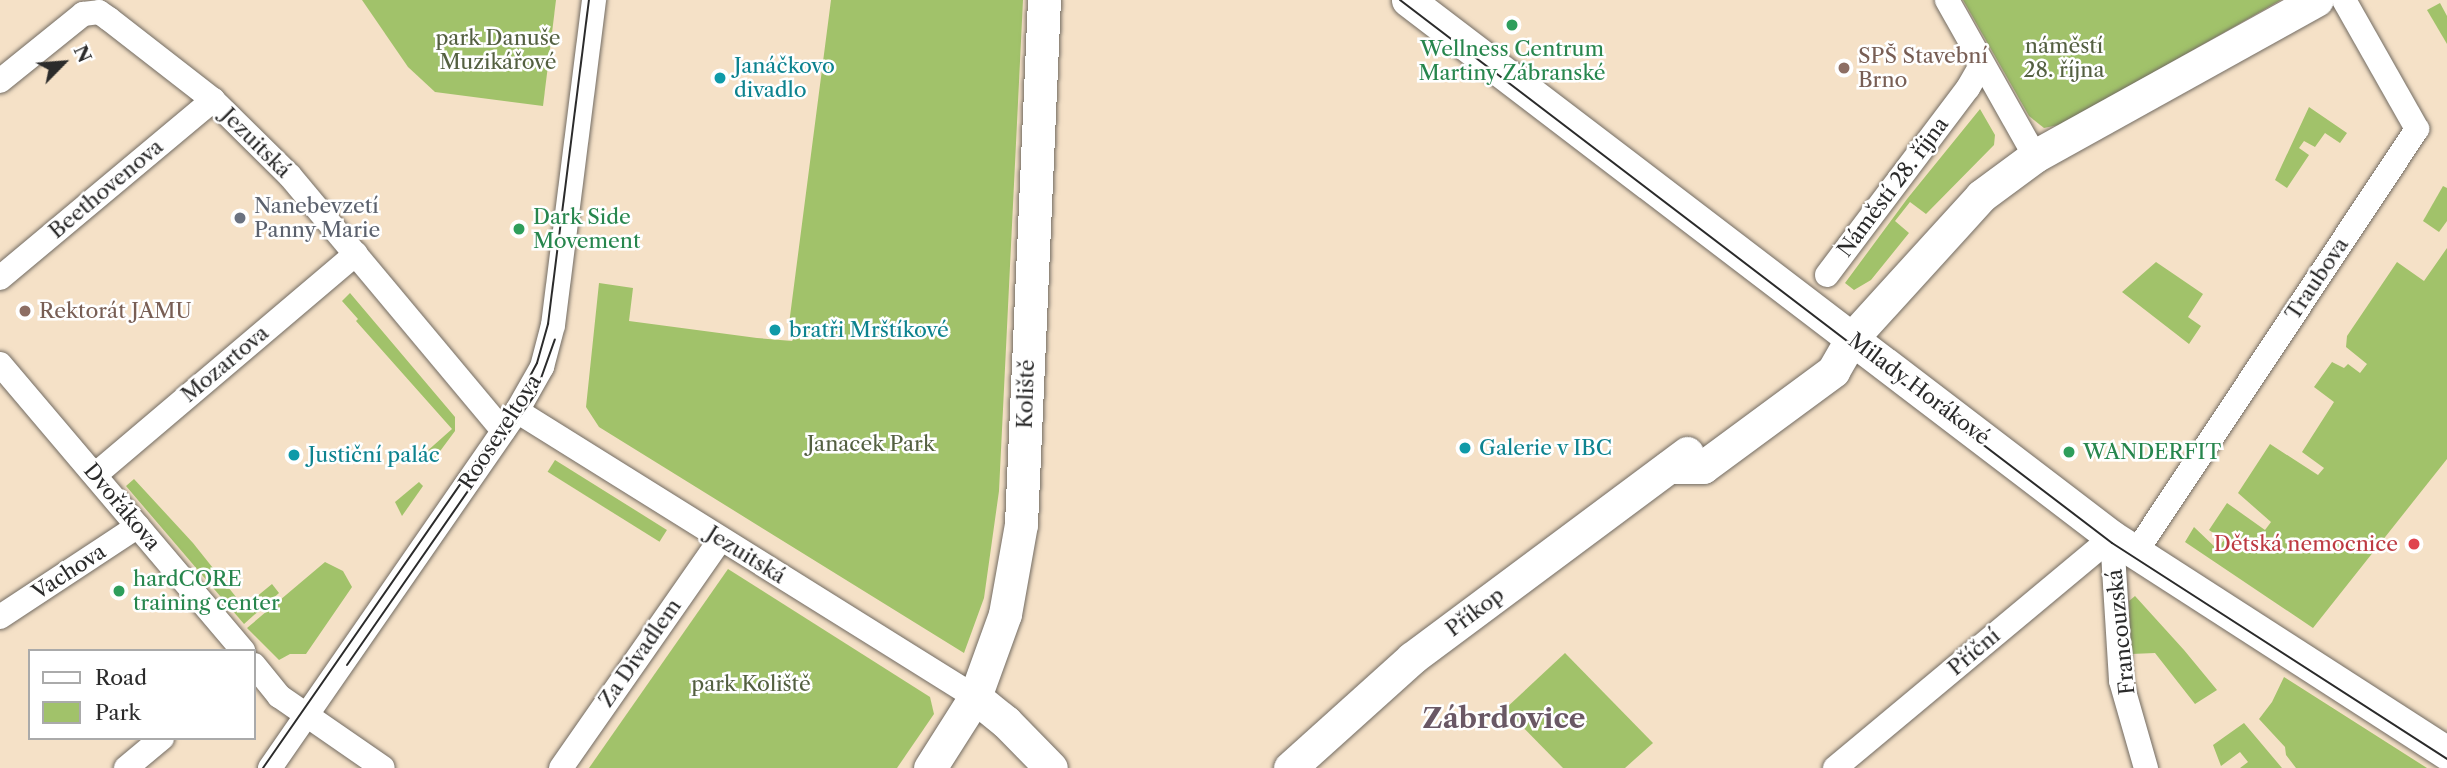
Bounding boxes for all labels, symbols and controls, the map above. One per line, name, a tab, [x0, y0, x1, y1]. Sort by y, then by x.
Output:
marker: Wellness Centrum Martiny Zábranské	[1504, 17, 1520, 33]
park label: park Danuše Muzikářové	[435, 25, 561, 75]
north arrow	[28, 28, 98, 98]
park label: náměstí 28. října	[2023, 33, 2105, 83]
place label: Wellness Centrum Martiny Zábranské	[1418, 36, 1606, 86]
text: N	[69, 42, 96, 66]
place label: SPŠ Stavební Brno	[1858, 43, 1988, 93]
place label: Janáčkovo divadlo	[734, 53, 835, 103]
marker: SPŠ Stavební Brno	[1836, 60, 1852, 76]
marker: Janáčkovo divadlo	[712, 70, 728, 86]
street label: Jezuitská	[216, 103, 296, 183]
street label: Náměstí 28. října	[1832, 112, 1954, 262]
street label: Beethovenova	[44, 134, 168, 244]
place label: Nanebevzetí Panny Marie	[254, 193, 381, 243]
place label: Dark Side Movement	[533, 204, 640, 254]
marker: Nanebevzetí Panny Marie	[232, 210, 248, 226]
marker: Dark Side Movement	[511, 221, 527, 237]
street label: Traubova	[2280, 233, 2354, 325]
place label: Rektorát JAMU	[39, 298, 192, 324]
marker: Rektorát JAMU	[17, 303, 33, 319]
place label: bratři Mrštíkové	[789, 317, 949, 343]
street label: Mozartova	[176, 320, 274, 408]
marker: bratři Mrštíkové	[767, 322, 783, 338]
street label: Milady Horákové	[1843, 327, 1995, 451]
street label: Koliště	[1012, 359, 1040, 429]
street label: Rooseveltova	[454, 370, 546, 494]
park label: Janacek Park	[807, 431, 935, 457]
place label: Galerie v IBC	[1479, 435, 1613, 461]
place label: WANDERFIT	[2083, 439, 2221, 465]
marker: Galerie v IBC	[1457, 440, 1473, 456]
place label: Justiční palác	[308, 442, 440, 468]
marker: WANDERFIT	[2061, 444, 2077, 460]
marker: Justiční palác	[286, 447, 302, 463]
street label: Dvořákova	[78, 458, 166, 556]
street label: Jezuitská	[702, 521, 790, 589]
place label: Dětská nemocnice	[2214, 531, 2398, 557]
marker: Dětská nemocnice	[2404, 534, 2424, 554]
street label: Vachova	[28, 539, 110, 605]
place label: hardCORE training center	[133, 566, 280, 616]
street label: Francouzská	[2102, 568, 2140, 696]
street label: Příkop	[1441, 582, 1509, 642]
marker: hardCORE training center	[111, 583, 127, 599]
street label: Za Divadlem	[593, 594, 687, 712]
street label: Příční	[1943, 623, 2005, 681]
legend	[28, 649, 256, 740]
text: Road	[95, 665, 147, 690]
park label: park Koliště	[691, 671, 811, 697]
text: Park	[95, 700, 141, 725]
district label: Zábrdovice	[1422, 701, 1586, 735]

